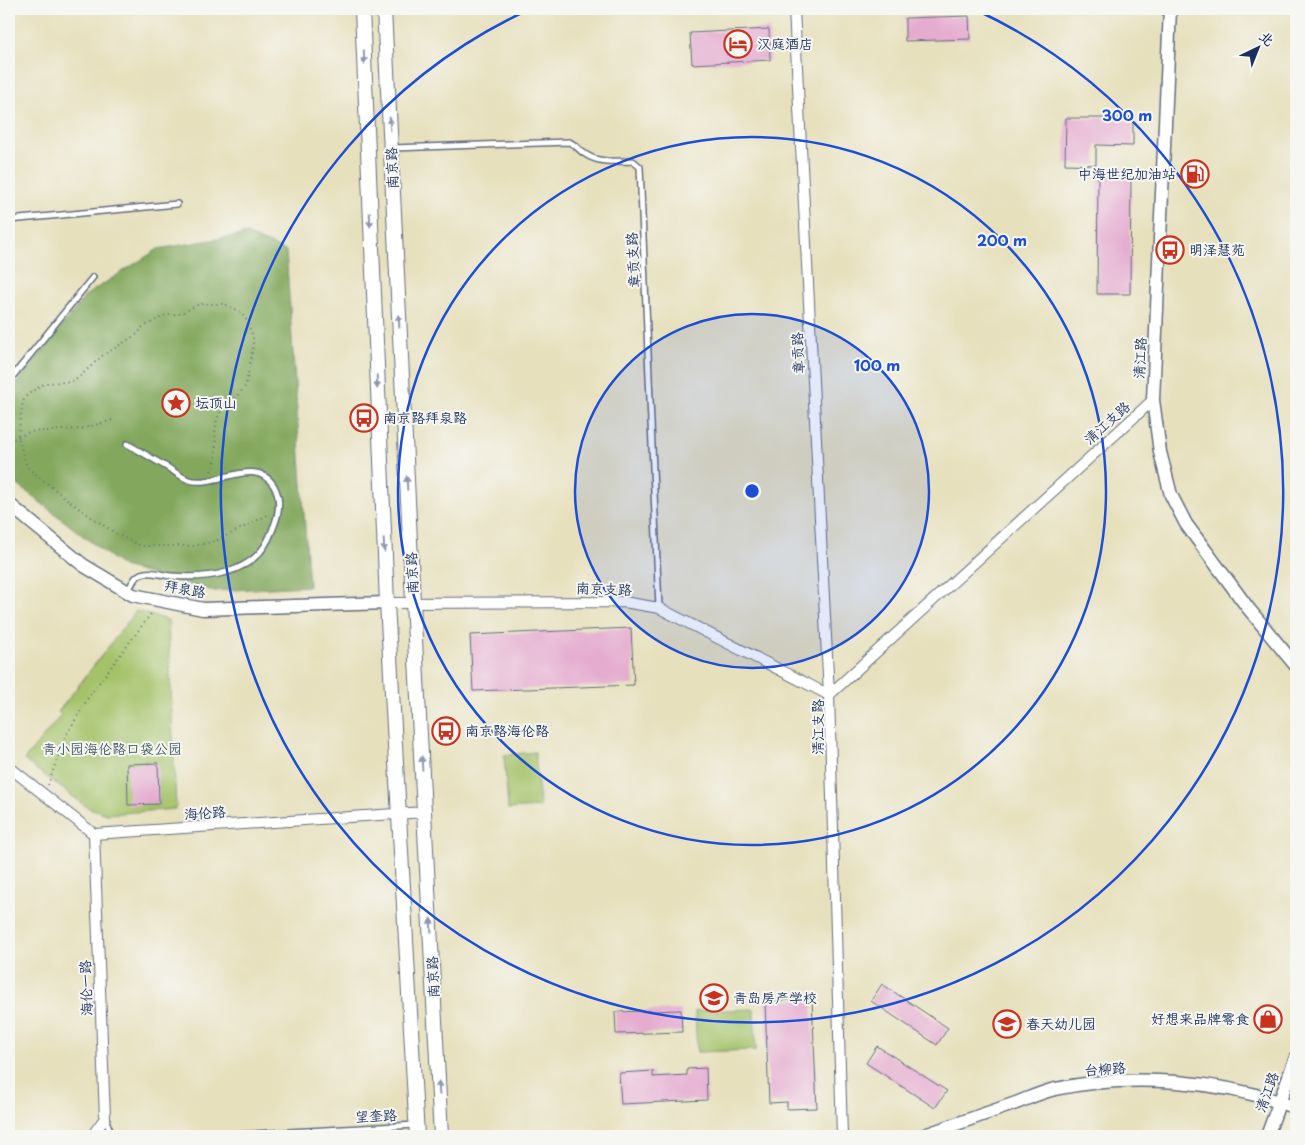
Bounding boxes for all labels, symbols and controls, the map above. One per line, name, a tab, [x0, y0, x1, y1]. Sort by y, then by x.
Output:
north arrow	[1232, 22, 1282, 72]
text: 北	[1255, 26, 1279, 51]
hotel icon: 汉庭酒店	[723, 29, 753, 59]
place label: 汉庭酒店	[757, 33, 813, 54]
one-way arrow	[360, 50, 368, 66]
text: 300 m	[1102, 103, 1152, 126]
one-way arrow	[385, 115, 393, 131]
street label: 南京路	[380, 147, 403, 190]
fuel station icon: 中海世纪加油站	[1180, 159, 1210, 189]
place label: 中海世纪加油站	[1078, 163, 1176, 184]
one-way arrow	[367, 212, 375, 228]
text: 200 m	[977, 228, 1027, 251]
street label: 章贡支路	[621, 232, 644, 289]
bus stop icon: 明泽慧苑	[1155, 235, 1185, 265]
place label: 明泽慧苑	[1189, 239, 1245, 260]
one-way arrow	[395, 313, 403, 329]
street label: 章贡路	[786, 332, 809, 375]
street label: 清江路	[1128, 336, 1151, 379]
text: 100 m	[854, 353, 900, 376]
one-way arrow	[373, 374, 381, 390]
place icon: 坛顶山	[161, 388, 191, 418]
place label: 坛顶山	[195, 392, 237, 413]
street label: 清江支路	[1079, 396, 1134, 449]
bus stop icon: 南京路拜泉路	[349, 403, 379, 433]
place label: 南京路拜泉路	[383, 407, 467, 428]
one-way arrow	[403, 475, 411, 491]
centre of rings	[743, 482, 761, 500]
one-way arrow	[381, 537, 389, 553]
street label: 南京路	[400, 552, 423, 595]
street label: 拜泉路	[163, 575, 208, 602]
street label: 南京支路	[576, 577, 632, 600]
street label: 清江支路	[807, 699, 828, 755]
bus stop icon: 南京路海伦路	[431, 716, 461, 746]
place label: 南京路海伦路	[465, 720, 549, 741]
park label: 青小园海伦路口袋公园	[42, 738, 182, 759]
one-way arrow	[418, 755, 426, 771]
street label: 海伦路	[183, 801, 227, 824]
one-way arrow	[426, 917, 434, 933]
street label: 南京路	[421, 956, 444, 999]
street label: 海伦一路	[74, 960, 97, 1016]
school or university icon: 青岛房产学校	[699, 983, 729, 1013]
place label: 青岛房产学校	[733, 987, 817, 1008]
shop icon: 好想来品牌零食	[1253, 1004, 1283, 1034]
place label: 好想来品牌零食	[1151, 1008, 1249, 1029]
school or university icon: 春天幼儿园	[992, 1009, 1022, 1039]
place label: 春天幼儿园	[1026, 1013, 1096, 1034]
street label: 台柳路	[1083, 1057, 1127, 1080]
street label: 清江路	[1249, 1069, 1284, 1115]
one-way arrow	[434, 1079, 442, 1095]
street label: 望奎路	[354, 1104, 397, 1127]

